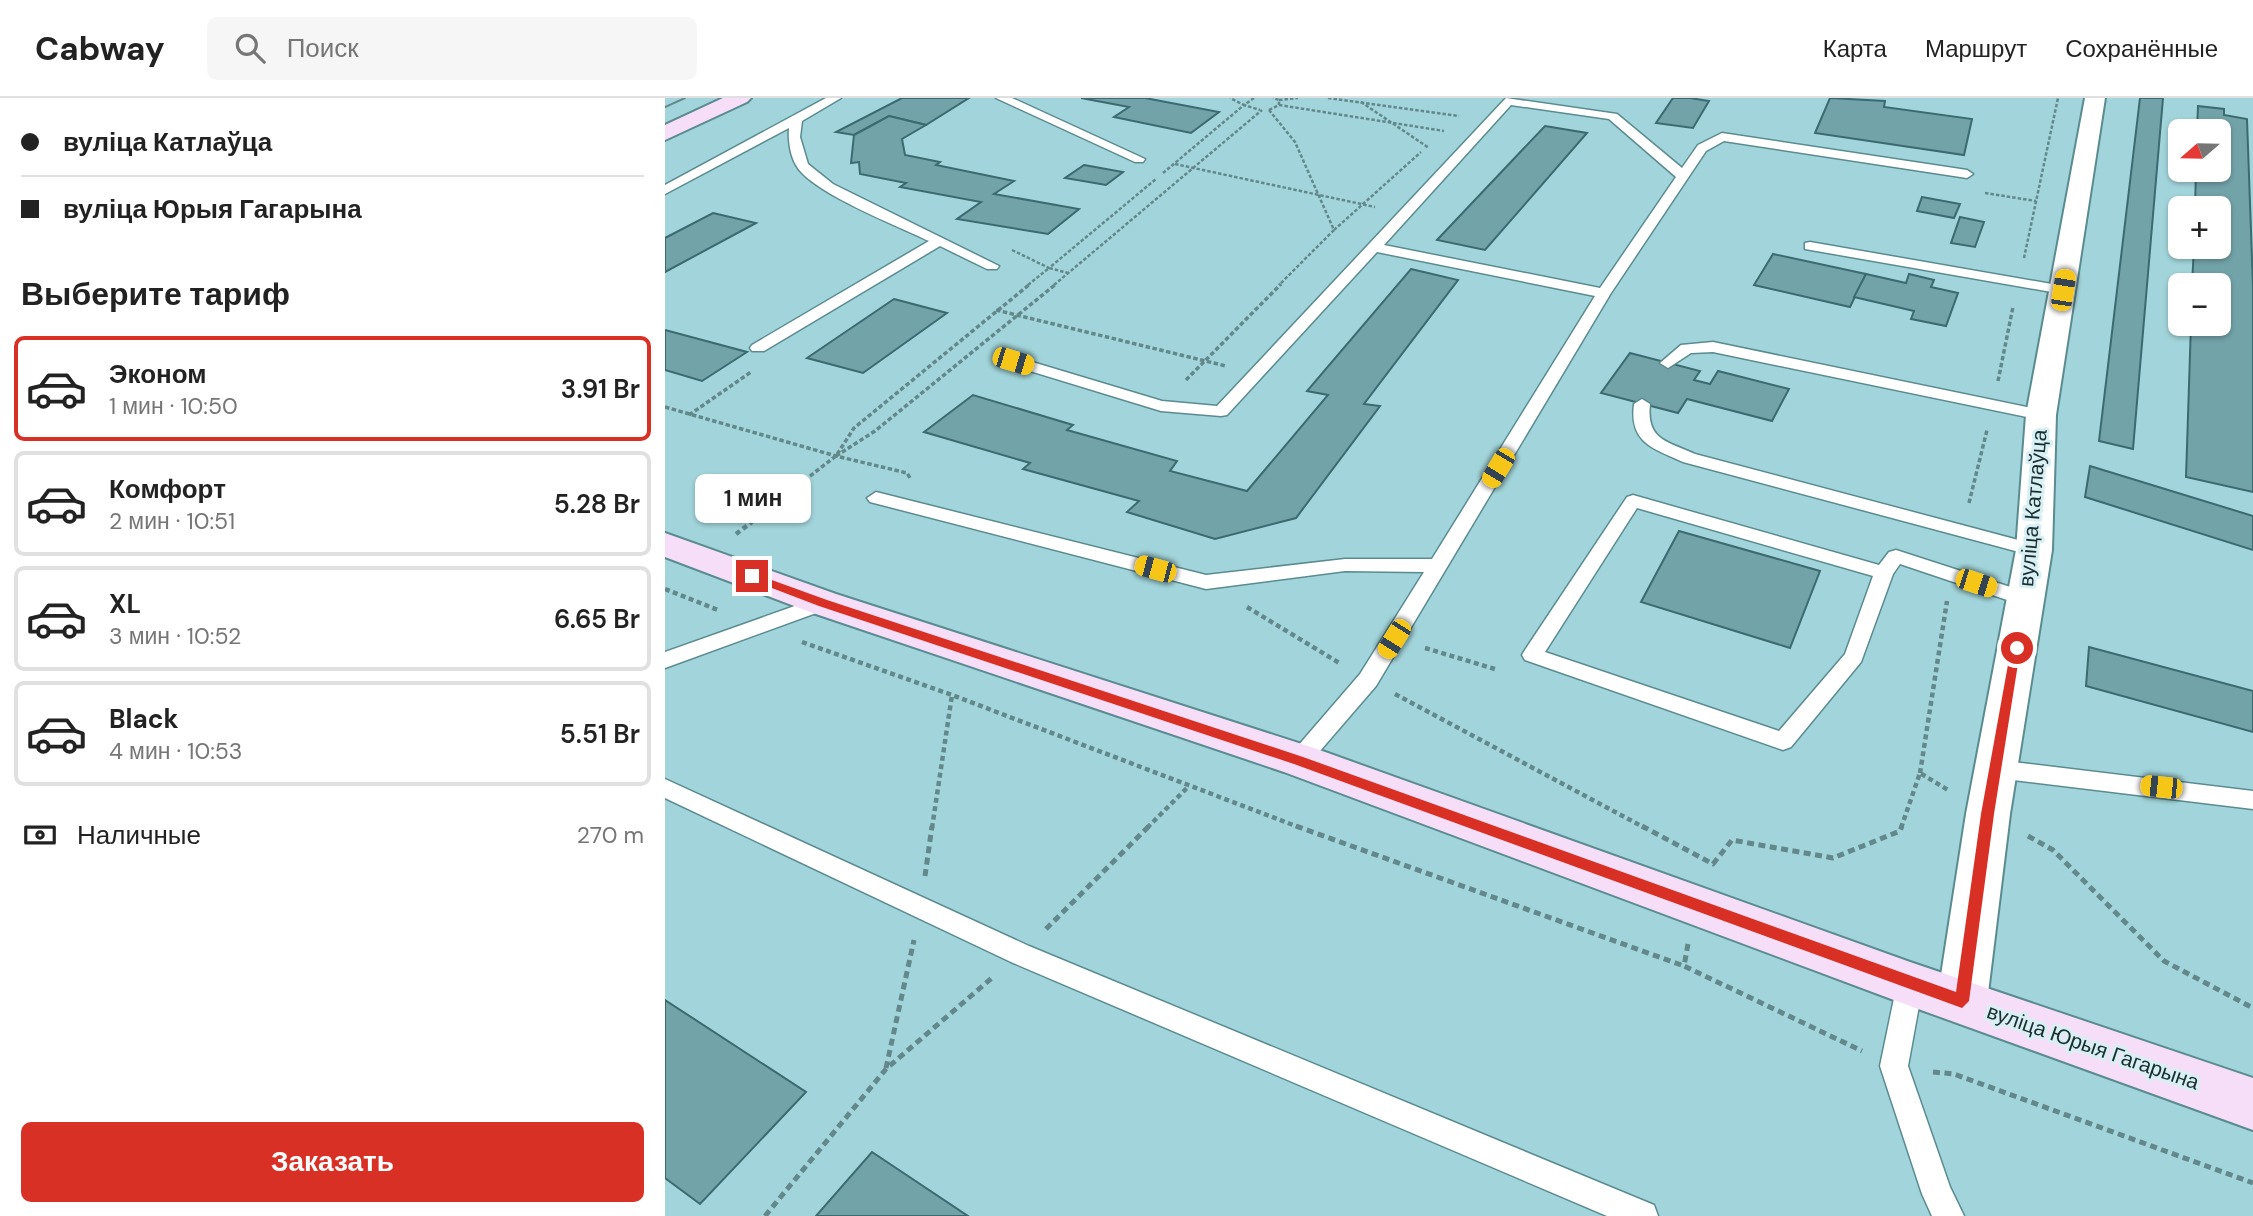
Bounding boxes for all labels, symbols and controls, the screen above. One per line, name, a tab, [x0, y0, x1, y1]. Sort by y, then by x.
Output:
search box	[207, 17, 697, 80]
text: Cabway	[35, 27, 165, 70]
icon: search	[231, 29, 269, 67]
text: Поиск	[287, 31, 359, 65]
text: Карта	[1823, 33, 1887, 64]
text: Маршрут	[1925, 33, 2027, 64]
text: Сохранённые	[2065, 33, 2218, 64]
north arrow	[2168, 119, 2231, 182]
map controls	[2168, 119, 2231, 336]
text: вуліца Катлаўца	[63, 125, 272, 159]
text: вуліца Юрыя Гагарына	[63, 192, 362, 226]
button: +	[2168, 196, 2231, 259]
car	[2050, 268, 2077, 312]
text: Выберите тариф	[21, 273, 290, 315]
button: −	[2168, 273, 2231, 336]
car	[990, 345, 1037, 377]
icon: car	[25, 357, 88, 420]
text: Эконом	[109, 357, 207, 391]
text: 3.91 Br	[561, 372, 640, 406]
text: 1 мин · 10:50	[109, 391, 238, 421]
street label: вуліца Катлаўца	[2012, 428, 2054, 588]
car	[1479, 445, 1518, 491]
icon: car	[25, 472, 88, 535]
text: Комфорт	[109, 472, 226, 506]
callout: 1 мин	[694, 475, 810, 524]
text: 1 мин	[724, 483, 782, 513]
text: 5.28 Br	[554, 487, 640, 521]
text: 2 мин · 10:51	[109, 506, 235, 536]
car	[1132, 553, 1179, 585]
route end	[736, 560, 768, 592]
car	[1953, 567, 2000, 599]
icon: car	[25, 587, 88, 650]
text: XL	[109, 587, 141, 621]
text: 6.65 Br	[554, 602, 640, 636]
car	[1374, 616, 1415, 662]
text: 3 мин · 10:52	[109, 621, 241, 651]
route start	[2001, 632, 2033, 664]
icon: car	[25, 702, 88, 765]
text: Black	[109, 702, 179, 736]
text: 5.51 Br	[560, 717, 640, 751]
text: 4 мин · 10:53	[109, 736, 242, 766]
car	[2140, 774, 2183, 800]
icon: cash	[21, 816, 59, 854]
text: Наличные	[77, 818, 201, 852]
text: 270 m	[577, 820, 644, 850]
street label: вуліца Юрыя Гагарына	[1983, 998, 2203, 1097]
button: Заказать	[21, 1122, 644, 1202]

